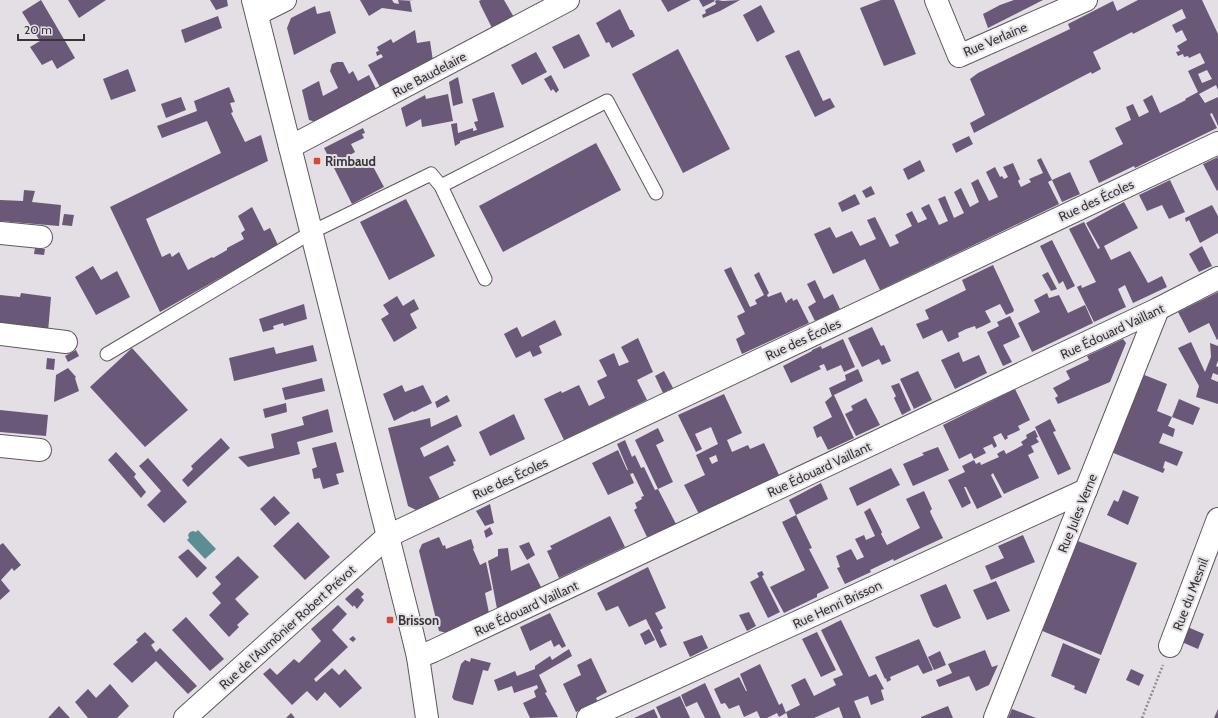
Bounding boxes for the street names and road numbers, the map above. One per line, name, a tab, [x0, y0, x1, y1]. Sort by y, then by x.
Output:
street label: Rue Verlaine	[961, 18, 1030, 60]
street label: Rue Baudelaire	[389, 48, 469, 100]
street label: Rue des Écoles	[1055, 174, 1137, 224]
street label: Rue Édouard Vaillant	[1057, 299, 1167, 362]
street label: Rue des Écoles	[762, 313, 844, 363]
street label: Rue Édouard Vaillant	[764, 437, 874, 500]
street label: Rue des Écoles	[469, 452, 551, 502]
street label: Rue Jules Verne	[1054, 471, 1100, 555]
street label: Rue du Mesnil	[1169, 555, 1211, 633]
street label: Rue de l'Aumônier Robert Prévot	[215, 561, 359, 693]
street label: Rue Édouard Vaillant	[471, 576, 581, 639]
street label: Rue Henri Brisson	[790, 576, 884, 632]

